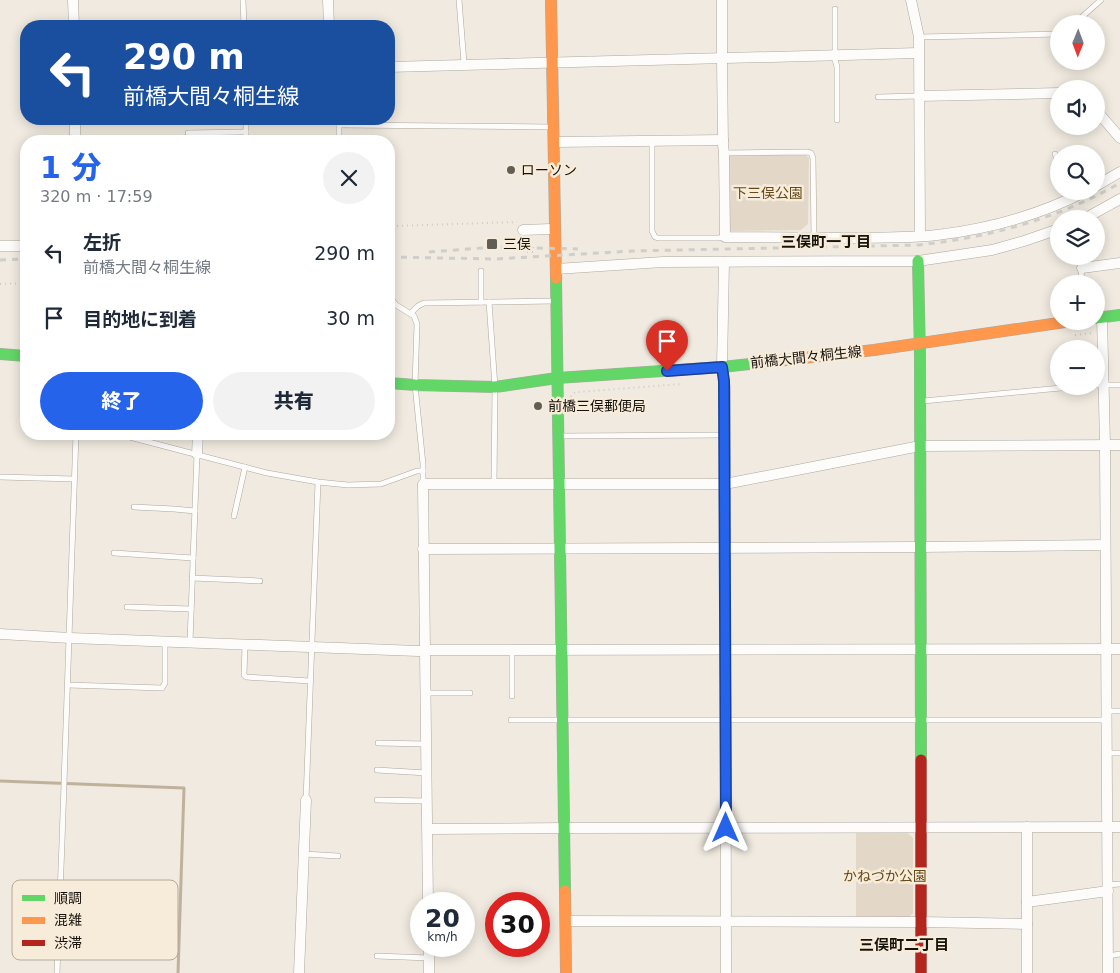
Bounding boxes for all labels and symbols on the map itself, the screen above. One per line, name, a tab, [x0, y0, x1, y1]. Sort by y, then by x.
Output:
north arrow	[1050, 15, 1105, 70]
place label: ローソン	[521, 162, 577, 178]
marker: ローソン	[505, 164, 517, 176]
park label: 下三俣公園	[733, 185, 803, 201]
district label: 三俣町一丁目	[781, 233, 871, 251]
place label: 三俣	[503, 236, 531, 252]
marker: 三俣	[485, 237, 499, 251]
pin	[646, 320, 688, 371]
street label: 前橋大間々桐生線	[749, 343, 863, 371]
place label: 前橋三俣郵便局	[548, 398, 646, 414]
marker: 前橋三俣郵便局	[532, 400, 544, 412]
position arrow	[699, 801, 751, 853]
park label: かねづか公園	[843, 868, 927, 884]
legend	[12, 880, 178, 960]
text: 順調	[54, 890, 82, 906]
speed limit sign: 30	[485, 892, 550, 957]
text: 混雑	[54, 912, 82, 928]
text: 渋滞	[54, 935, 82, 951]
district label: 三俣町二丁目	[859, 936, 949, 954]

